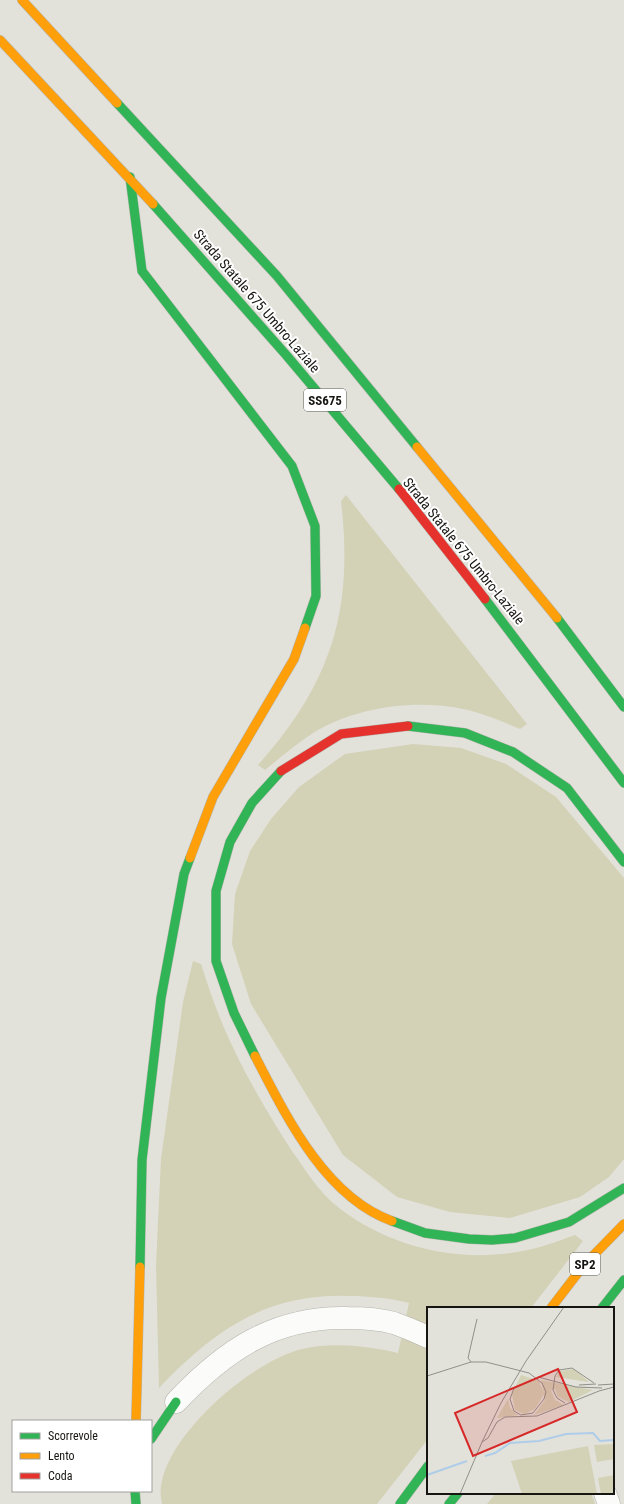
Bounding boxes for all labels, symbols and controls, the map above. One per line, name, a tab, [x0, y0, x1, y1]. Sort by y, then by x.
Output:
street label: Strada Statale 675 Umbro-Laziale	[191, 226, 324, 376]
road number: SS675	[304, 389, 346, 411]
street label: Strada Statale 675 Umbro-Laziale	[400, 474, 528, 628]
road number: SP2	[570, 1253, 600, 1275]
inset map	[427, 1307, 614, 1494]
legend	[12, 1420, 152, 1492]
text: Scorrevole	[48, 1429, 98, 1443]
text: Lento	[48, 1449, 75, 1463]
text: Coda	[48, 1469, 73, 1483]

